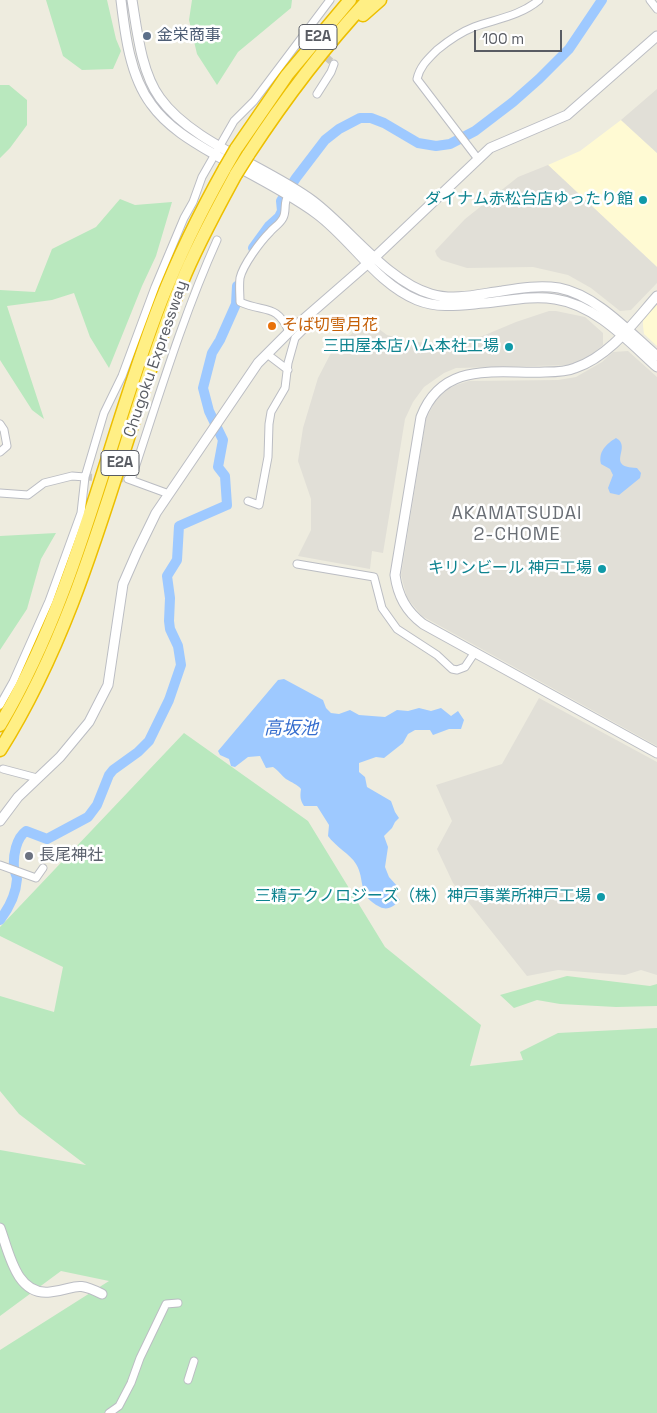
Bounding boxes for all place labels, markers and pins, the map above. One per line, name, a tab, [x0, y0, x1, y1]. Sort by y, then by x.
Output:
place label: 金栄商事	[157, 26, 221, 46]
marker: 金栄商事	[141, 30, 153, 42]
place label: ダイナム赤松台店ゆったり館	[425, 190, 633, 210]
marker: ダイナム赤松台店ゆったり館	[637, 194, 649, 206]
place label: そば切雪月花	[282, 316, 378, 336]
marker: そば切雪月花	[266, 320, 278, 332]
place label: 三田屋本店ハム本社工場	[323, 337, 499, 357]
marker: 三田屋本店ハム本社工場	[503, 341, 515, 353]
place label: キリンビール 神戸工場	[428, 559, 592, 579]
marker: キリンビール 神戸工場	[596, 563, 608, 575]
place label: 長尾神社	[39, 846, 103, 866]
marker: 長尾神社	[23, 850, 35, 862]
place label: 三精テクノロジーズ（株）神戸事業所神戸工場	[255, 887, 591, 907]
marker: 三精テクノロジーズ（株）神戸事業所神戸工場	[595, 891, 607, 903]

